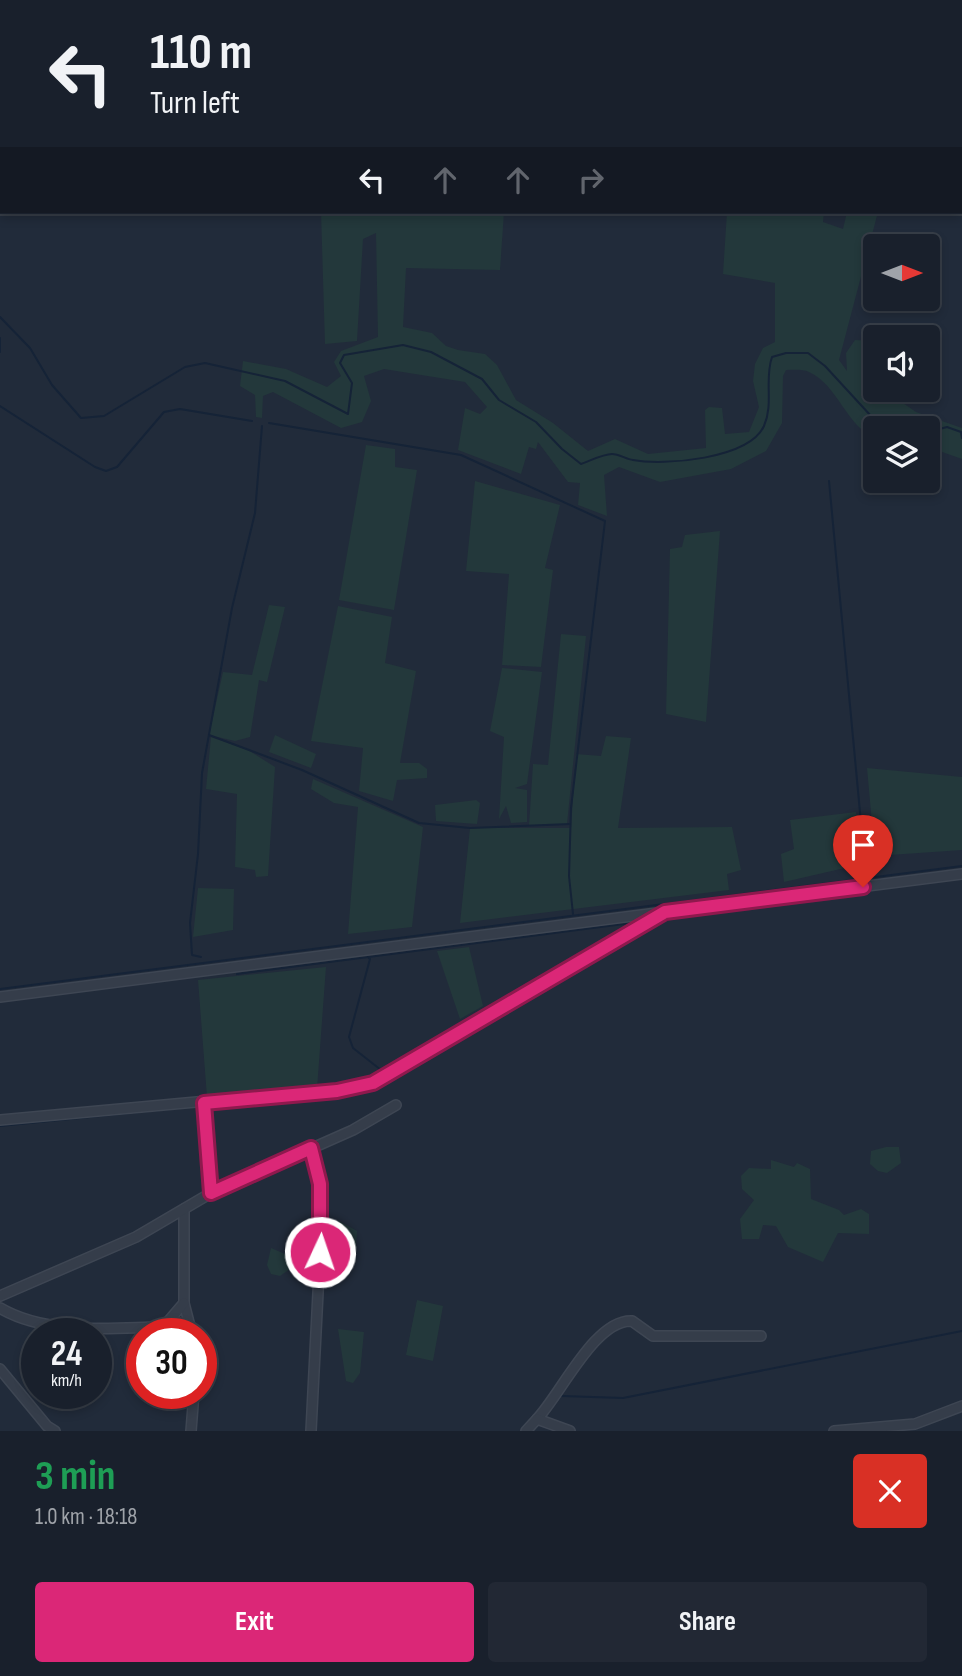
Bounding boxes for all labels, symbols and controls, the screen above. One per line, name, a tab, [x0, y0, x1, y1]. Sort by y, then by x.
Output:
text: 110 m	[150, 24, 252, 83]
icon: left	[35, 28, 126, 119]
text: Turn left	[150, 84, 240, 123]
icon: left	[353, 161, 391, 199]
icon: ahead	[426, 161, 464, 199]
icon: ahead	[499, 161, 537, 199]
icon: right	[572, 161, 610, 199]
north arrow	[863, 234, 940, 312]
map controls	[863, 234, 940, 493]
button: sound	[863, 325, 940, 402]
button: layers	[863, 416, 940, 493]
pin	[833, 815, 893, 887]
icon: arrive	[844, 826, 882, 864]
position arrow	[283, 1215, 357, 1289]
speed limit sign: 30	[126, 1318, 217, 1409]
text: 24	[51, 1333, 82, 1376]
text: km/h	[51, 1370, 82, 1391]
text: 3 min	[35, 1451, 115, 1502]
button: close	[853, 1454, 927, 1528]
text: 1.0 km · 18:18	[35, 1503, 137, 1531]
button: Exit	[35, 1582, 474, 1662]
button: Share	[488, 1582, 927, 1662]

